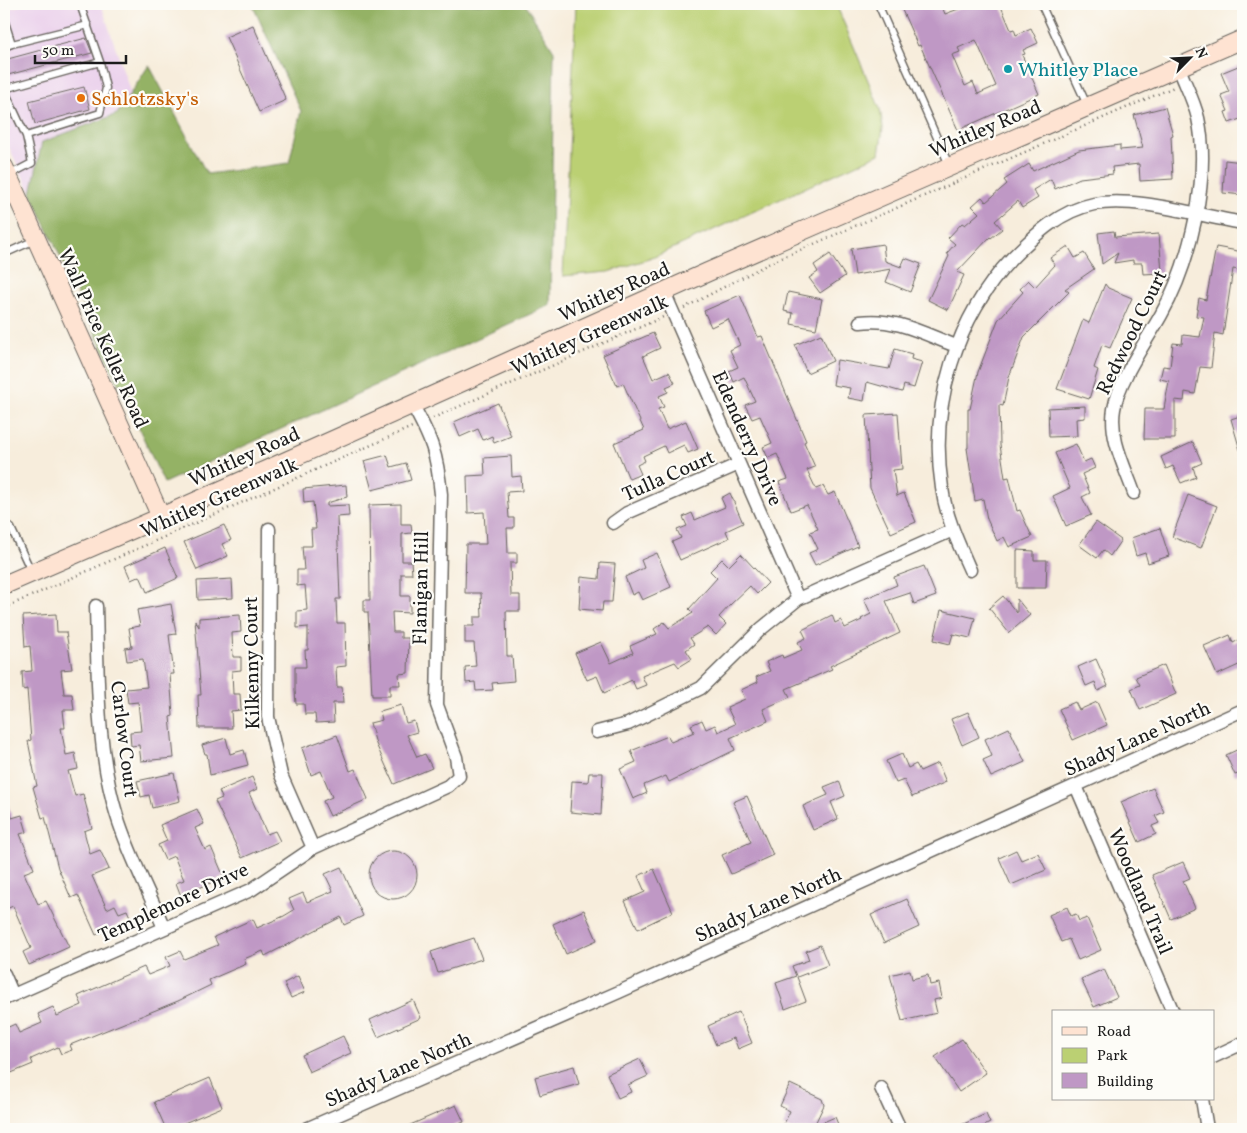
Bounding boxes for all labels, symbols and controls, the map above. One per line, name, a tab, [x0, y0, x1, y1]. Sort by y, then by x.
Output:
scale bar	[35, 32, 126, 64]
north arrow	[1164, 32, 1214, 82]
text: 50 m	[42, 41, 74, 62]
text: N	[1190, 45, 1211, 62]
place label: Whitley Place	[1018, 57, 1138, 85]
marker: Whitley Place	[1002, 63, 1014, 75]
place label: Schlotzsky's	[91, 86, 199, 114]
marker: Schlotzsky's	[75, 92, 87, 104]
street label: Whitley Road	[925, 94, 1046, 166]
street label: Wall Price Keller Road	[50, 244, 154, 433]
street label: Whitley Road	[555, 256, 675, 330]
street label: Redwood Court	[1090, 266, 1175, 400]
street label: Whitley Greenwalk	[507, 288, 673, 383]
street label: Edenderry Drive	[704, 367, 789, 511]
street label: Whitley Road	[185, 421, 305, 495]
street label: Tulla Court	[618, 444, 719, 510]
street label: Whitley Greenwalk	[137, 451, 303, 546]
street label: Flanigan Hill	[407, 531, 437, 645]
street label: Kilkenny Court	[238, 596, 268, 730]
street label: Carlow Court	[102, 679, 144, 799]
street label: Shady Lane North	[1060, 695, 1216, 785]
street label: Woodland Trail	[1100, 824, 1178, 959]
street label: Templemore Drive	[94, 857, 254, 951]
street label: Shady Lane North	[691, 861, 847, 951]
legend	[1052, 1010, 1214, 1100]
text: Road	[1097, 1022, 1131, 1043]
street label: Shady Lane North	[321, 1026, 477, 1116]
text: Park	[1097, 1046, 1128, 1067]
text: Building	[1097, 1072, 1154, 1093]

